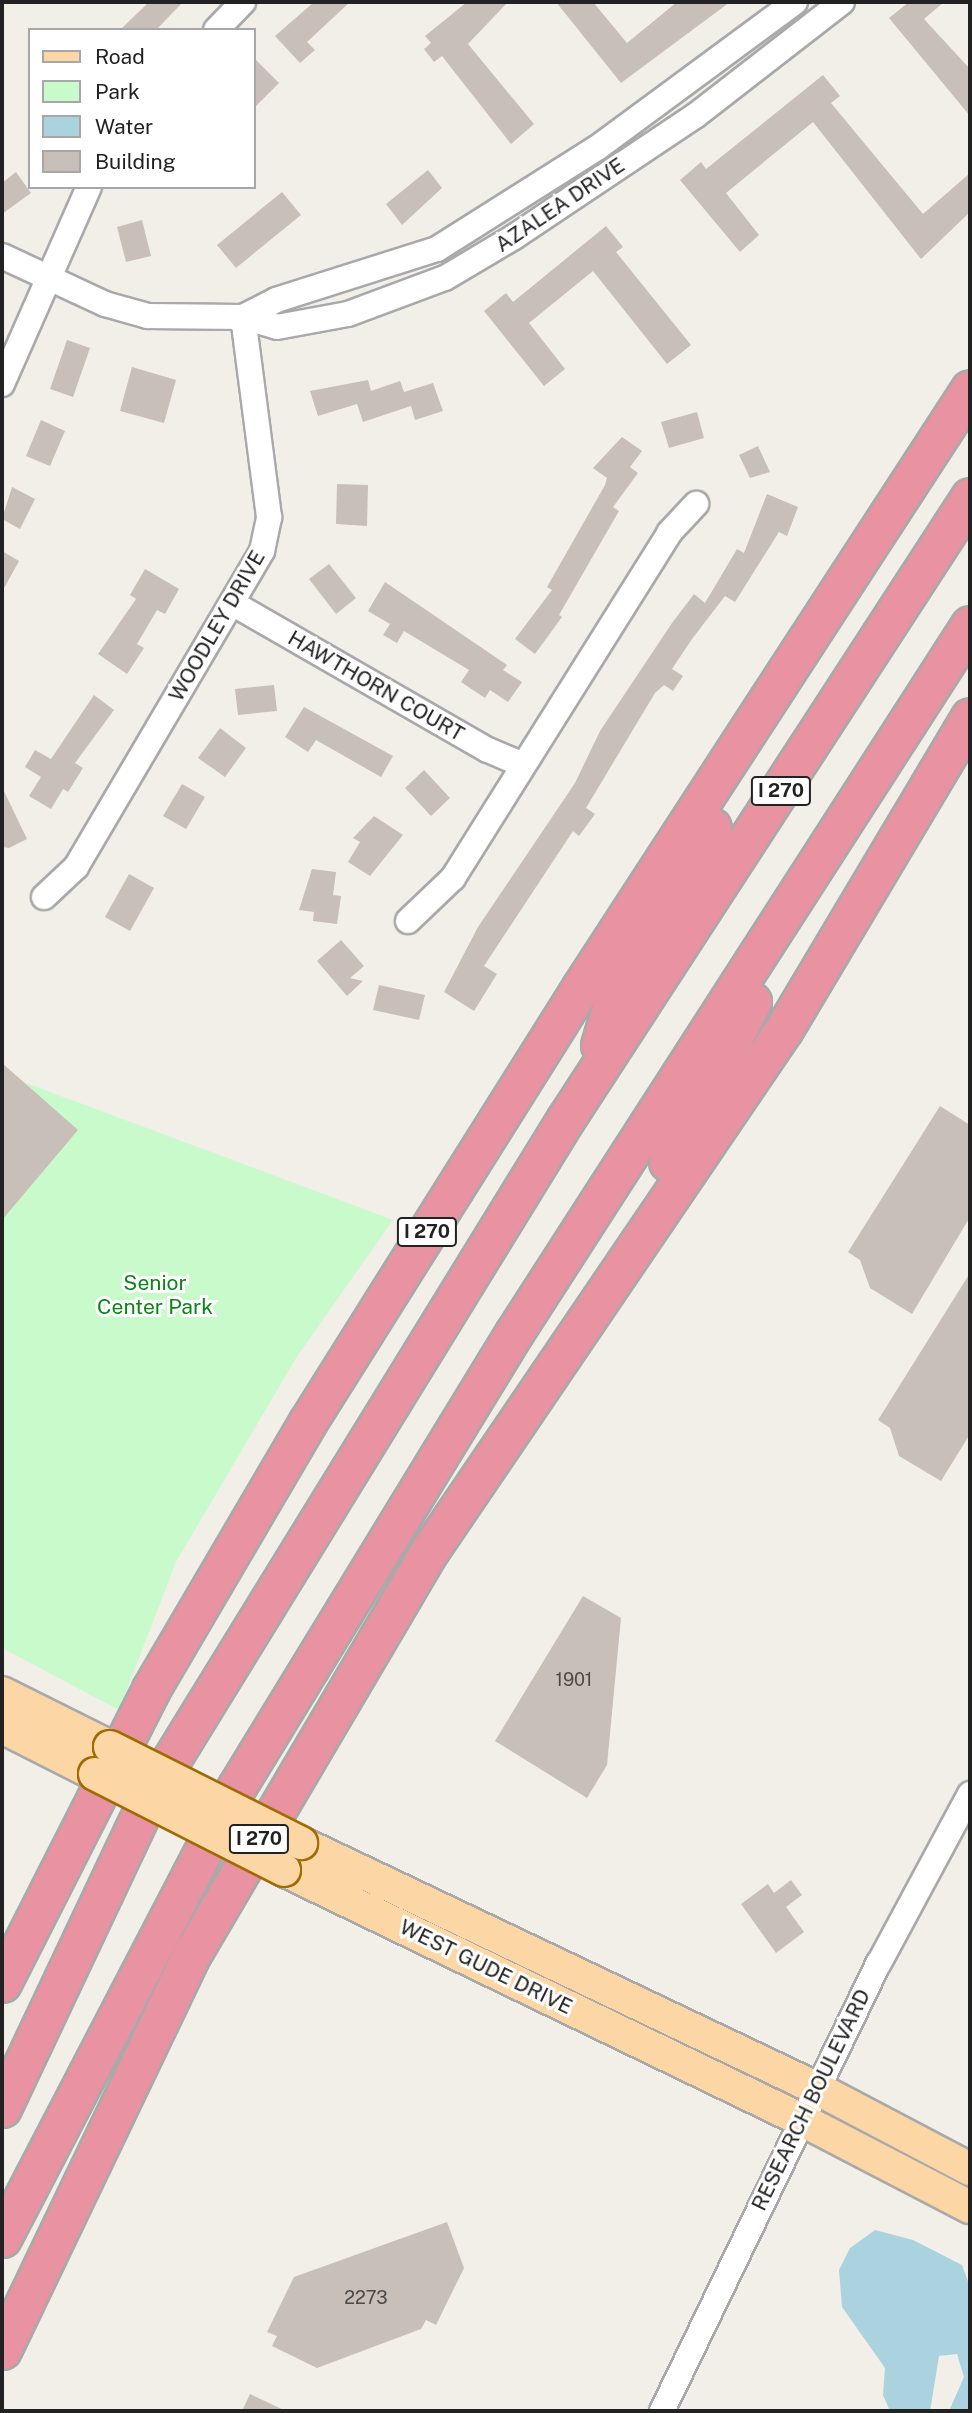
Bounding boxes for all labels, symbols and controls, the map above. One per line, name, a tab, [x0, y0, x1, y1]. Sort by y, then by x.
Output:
legend	[28, 28, 256, 189]
text: Road	[95, 44, 145, 69]
text: Park	[95, 79, 140, 104]
text: Water	[95, 114, 153, 139]
text: Building	[95, 149, 176, 174]
street label: AZALEA DRIVE	[491, 153, 629, 257]
street label: WOODLEY DRIVE	[164, 546, 270, 706]
street label: HAWTHORN COURT	[283, 625, 469, 747]
road number: I 270	[750, 776, 812, 806]
road number: I 270	[396, 1216, 458, 1248]
park label: Senior Center Park	[97, 1270, 213, 1320]
house number: 1901	[556, 1669, 592, 1691]
road number: I 270	[228, 1824, 290, 1854]
street label: WEST GUDE DRIVE	[396, 1914, 576, 2020]
street label: RESEARCH BOULEVARD	[746, 1985, 876, 2215]
house number: 2273	[344, 2287, 388, 2309]

